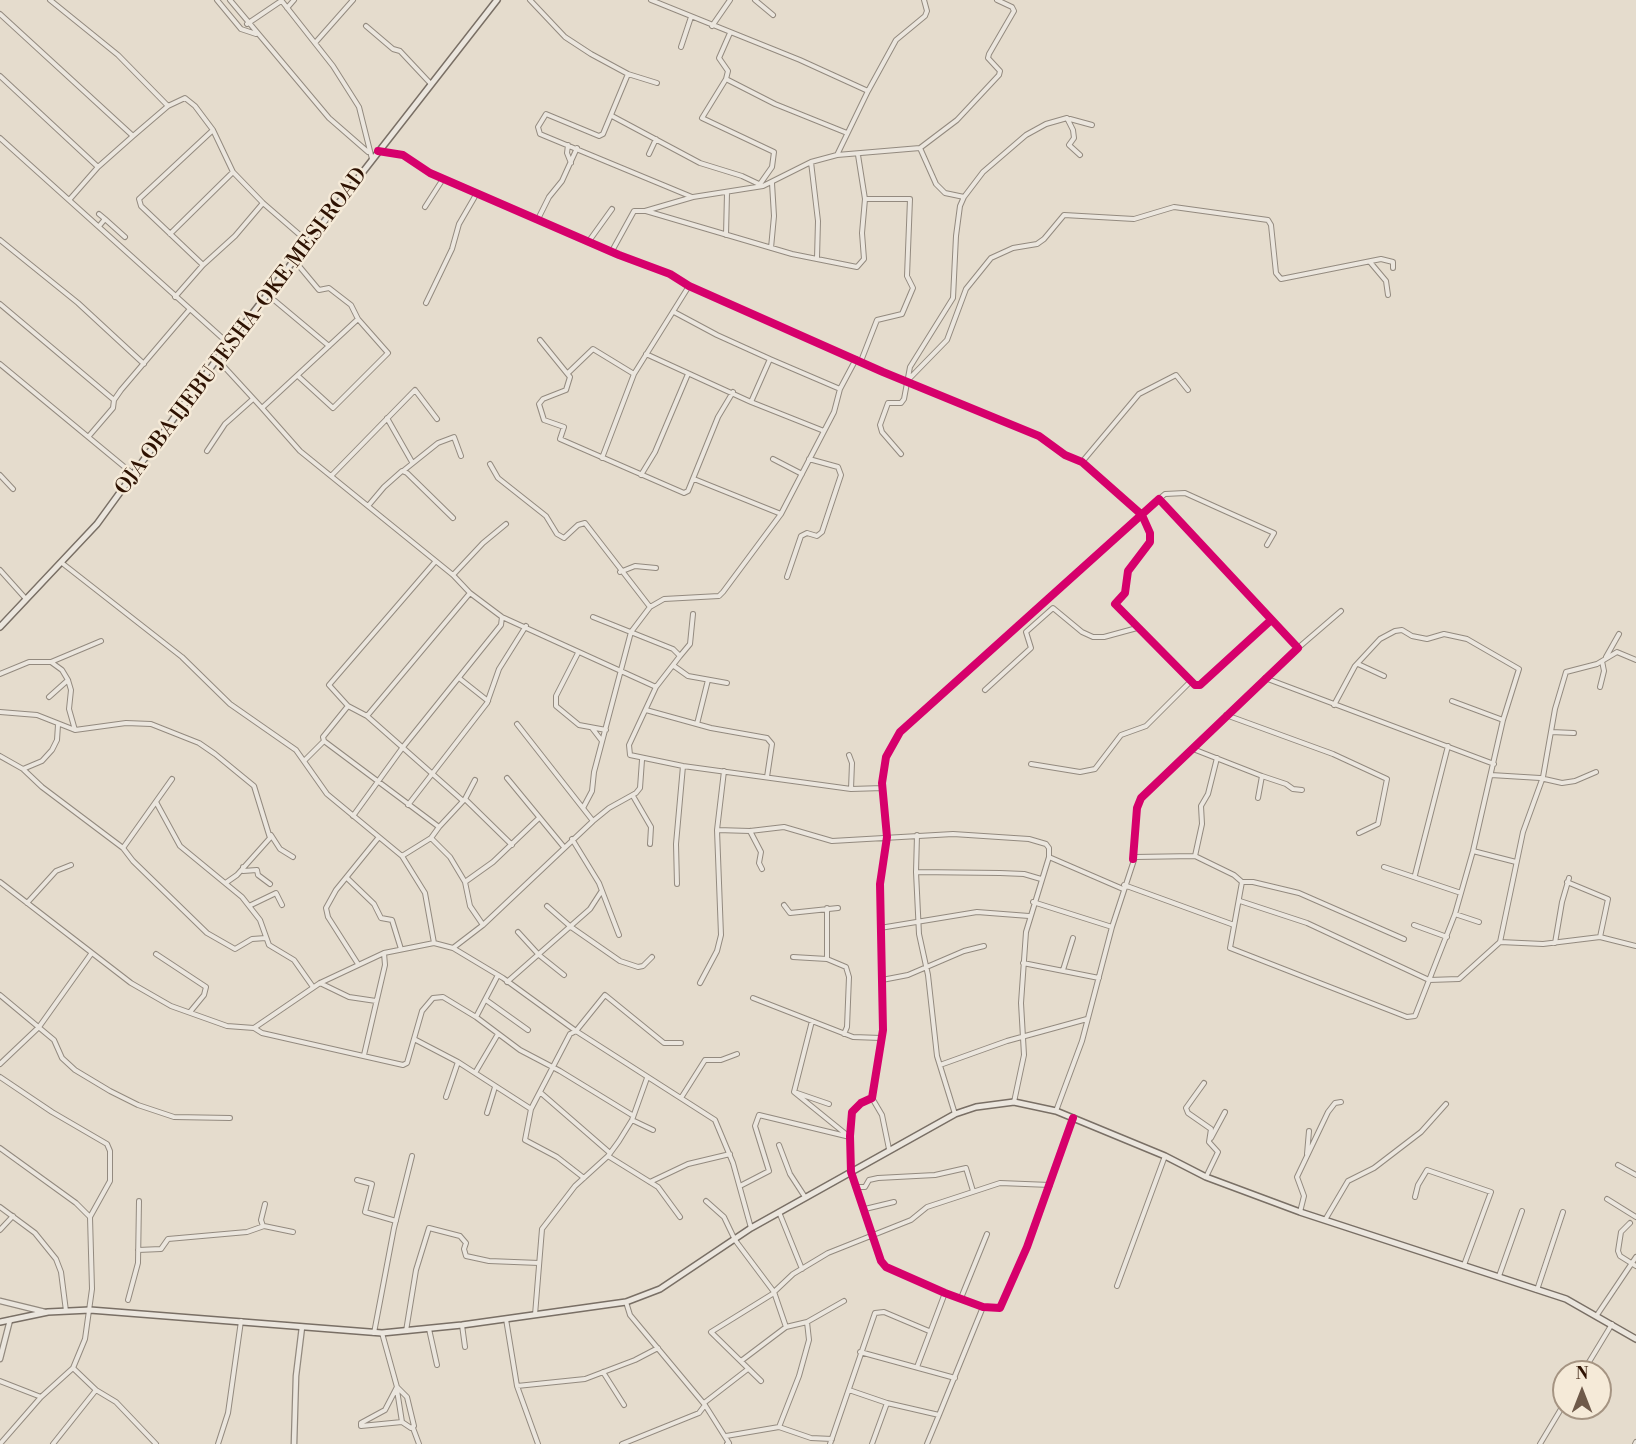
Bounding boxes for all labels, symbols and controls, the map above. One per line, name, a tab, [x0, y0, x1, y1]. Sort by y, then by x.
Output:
street label: OJA OBA IJEBU JESHA-OKE MESI ROAD	[111, 163, 373, 501]
north arrow	[1552, 1360, 1612, 1420]
text: N	[1576, 1364, 1588, 1384]

